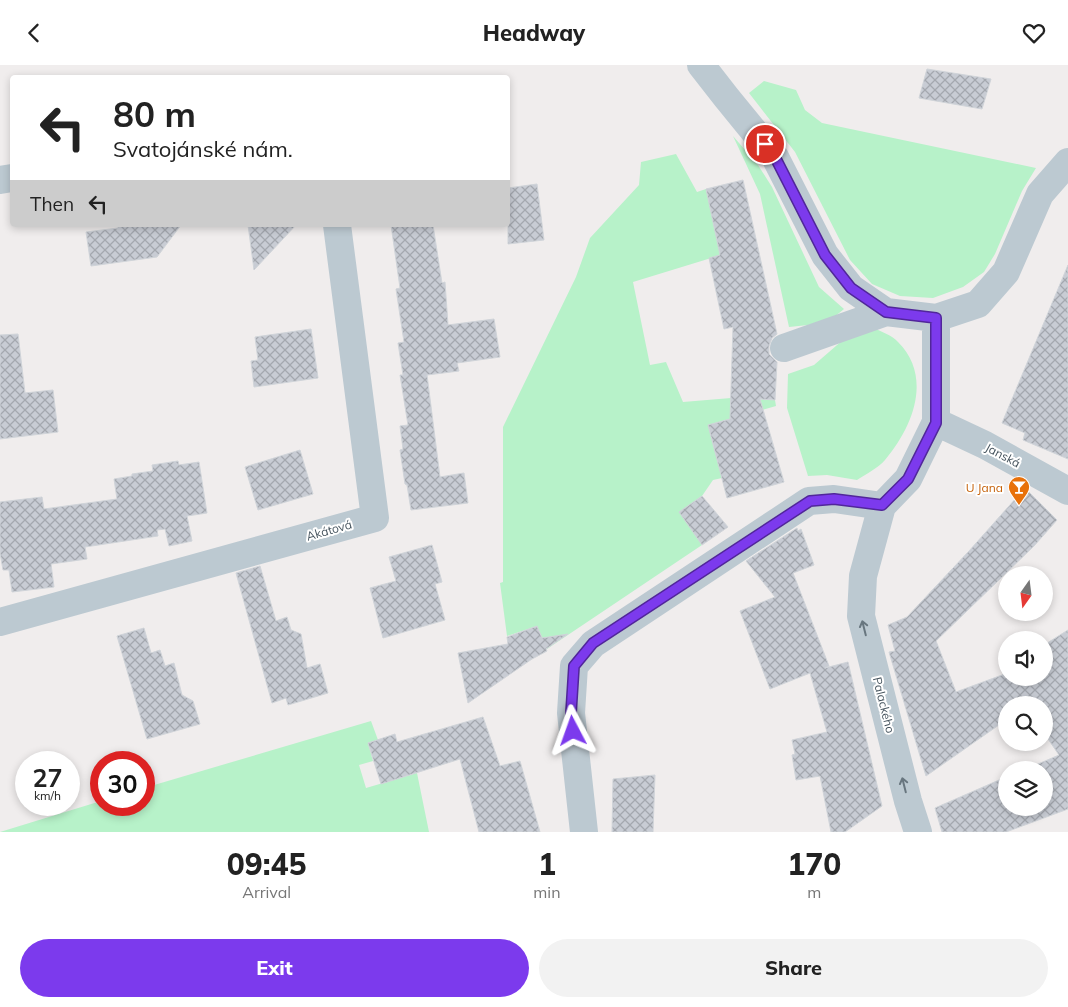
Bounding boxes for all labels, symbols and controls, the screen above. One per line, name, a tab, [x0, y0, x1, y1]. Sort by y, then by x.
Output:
icon: back	[20, 19, 48, 47]
text: Headway	[483, 19, 585, 47]
icon: heart	[1020, 19, 1048, 47]
text: 80 m	[113, 92, 196, 136]
icon: left	[30, 95, 95, 160]
pin	[744, 123, 786, 165]
icon: arrive	[751, 130, 779, 158]
text: Svatojánské nám.	[113, 135, 293, 163]
icon: left	[84, 190, 112, 218]
text: Then	[30, 192, 74, 216]
street label: Janská	[983, 440, 1023, 470]
bar icon: U Jana	[1007, 475, 1031, 506]
place label: U Jana	[966, 480, 1003, 495]
street label: Akátová	[304, 516, 354, 544]
north arrow	[998, 566, 1052, 621]
map controls	[998, 566, 1053, 816]
one-way arrow	[859, 620, 868, 636]
button: sound	[998, 631, 1053, 686]
street label: Palackého	[870, 675, 898, 735]
button: search	[998, 696, 1053, 751]
position arrow	[546, 704, 598, 756]
speed limit sign: 30	[90, 751, 155, 816]
button: layers	[998, 761, 1053, 816]
text: 27	[32, 762, 63, 793]
one-way arrow	[899, 778, 909, 794]
text: km/h	[34, 788, 61, 803]
text: 09:45	[227, 845, 307, 883]
text: 1	[538, 845, 556, 883]
text: 170	[787, 845, 841, 883]
text: Arrival	[242, 882, 291, 902]
text: min	[533, 882, 561, 902]
text: m	[807, 882, 821, 902]
button: Exit	[20, 939, 529, 997]
button: Share	[539, 939, 1048, 997]

